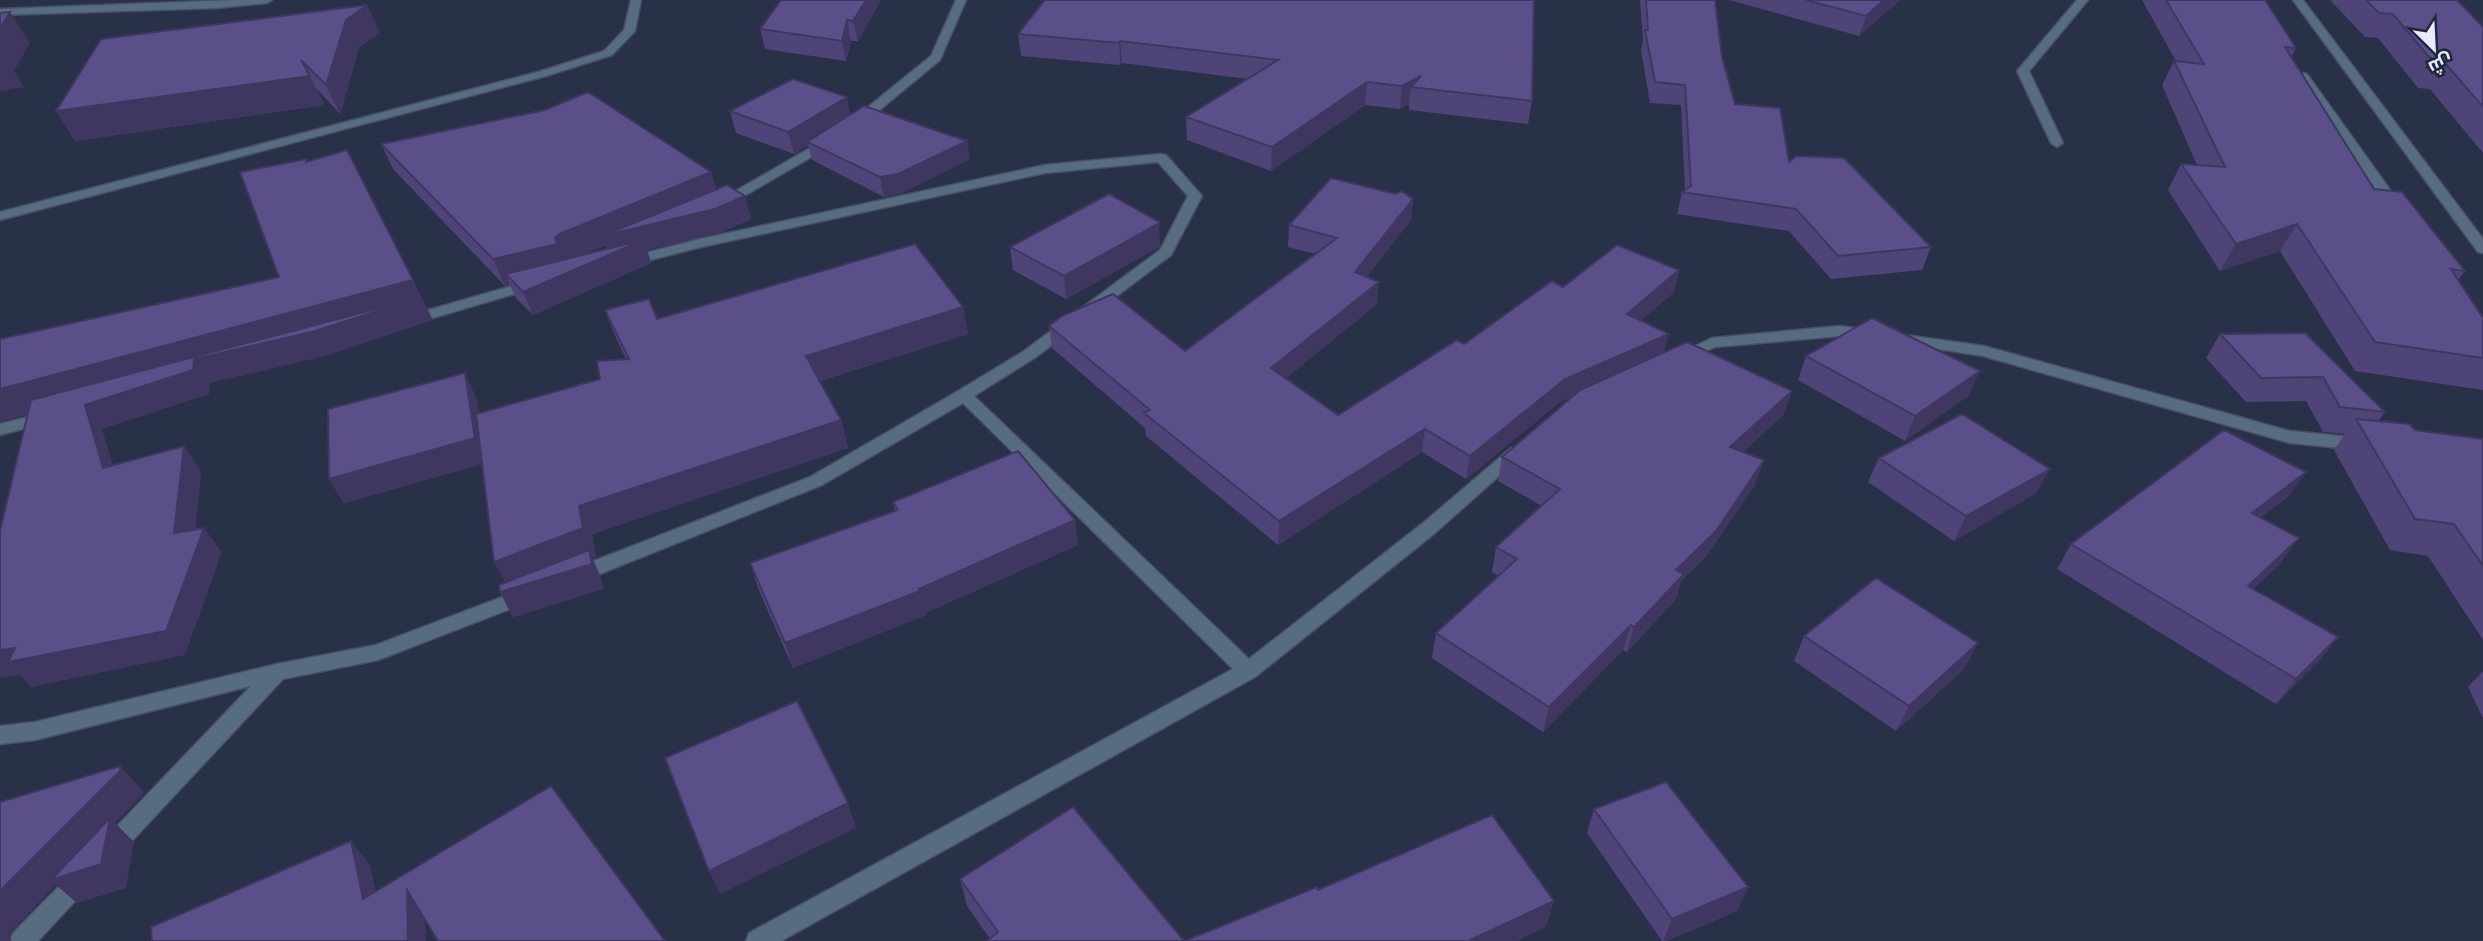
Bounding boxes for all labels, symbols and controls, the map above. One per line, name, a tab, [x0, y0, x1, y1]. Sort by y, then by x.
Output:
north arrow	[2399, 14, 2469, 84]
text: ش	[2424, 48, 2457, 81]

